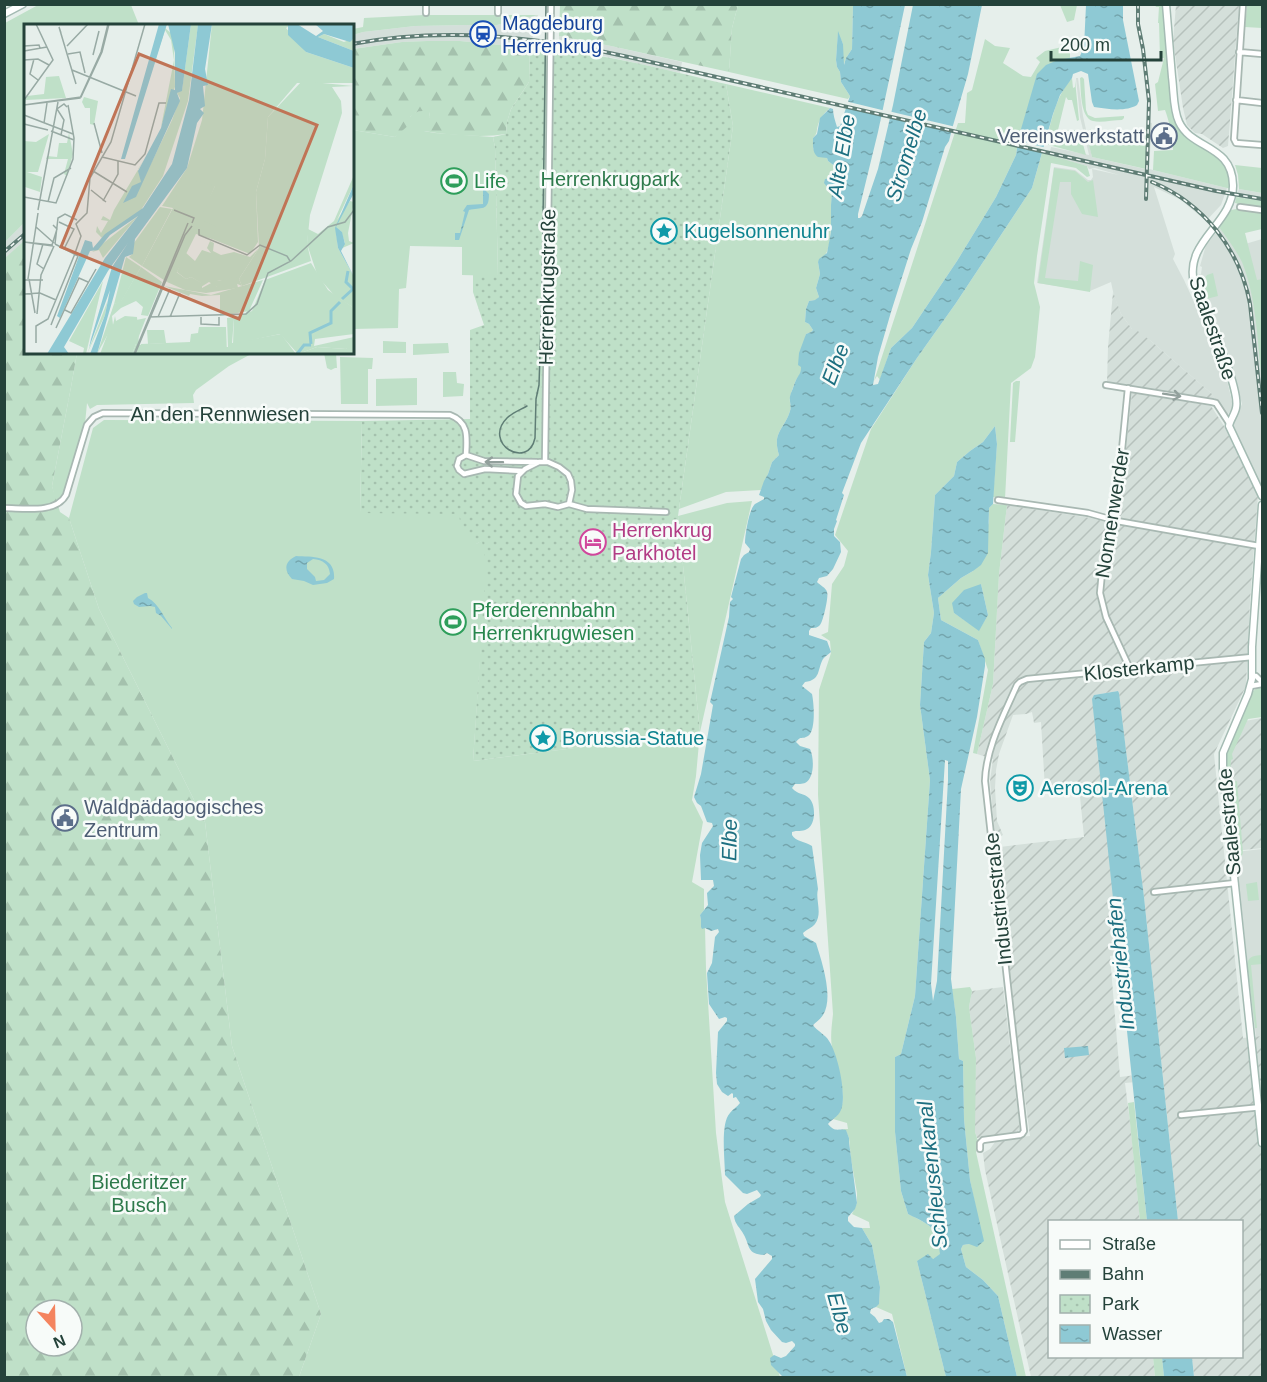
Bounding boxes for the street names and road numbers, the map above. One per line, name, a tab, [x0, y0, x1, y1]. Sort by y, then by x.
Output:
street label: Herrenkrugstraße	[535, 208, 559, 366]
street label: Saalestraße	[1185, 273, 1241, 383]
street label: An den Rennwiesen	[130, 403, 310, 425]
street label: Nonnenwerder	[1091, 446, 1133, 580]
street label: Klosterkamp	[1083, 651, 1195, 685]
street label: Saalestraße	[1213, 767, 1245, 877]
street label: Industriestraße	[980, 832, 1016, 966]

